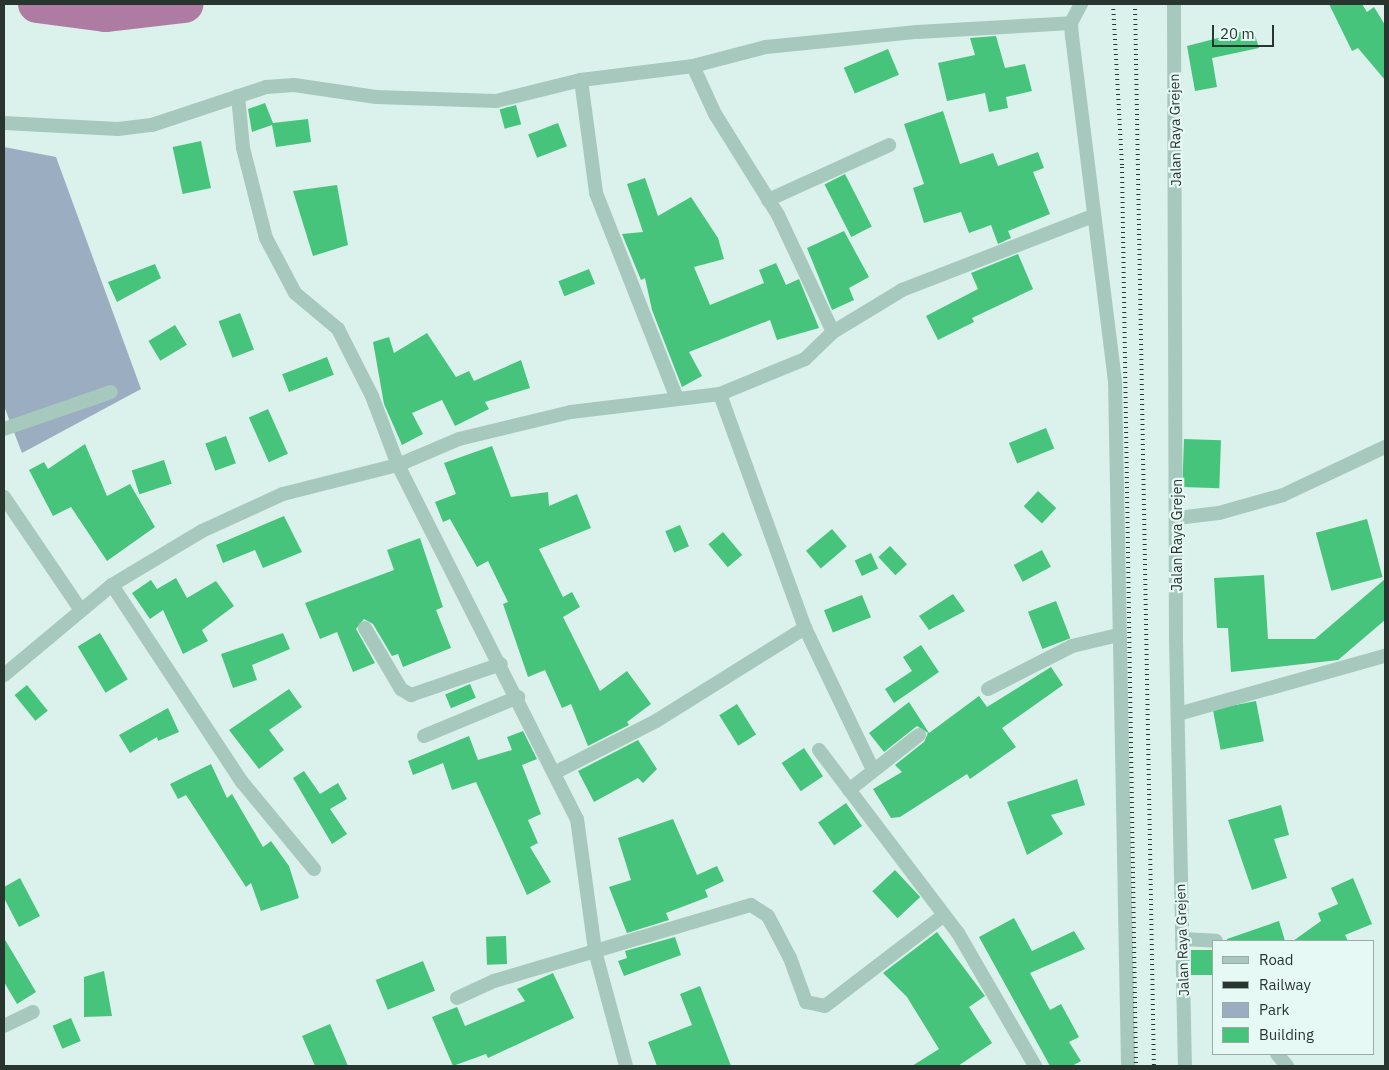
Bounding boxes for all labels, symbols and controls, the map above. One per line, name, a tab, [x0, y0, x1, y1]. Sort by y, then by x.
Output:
scale bar	[1214, 15, 1276, 47]
text: 20 m	[1220, 24, 1255, 43]
street label: Jalan Raya Grejen	[1166, 74, 1184, 186]
street label: Jalan Raya Grejen	[1169, 479, 1185, 591]
street label: Jalan Raya Grejen	[1172, 883, 1192, 997]
legend	[1212, 940, 1374, 1055]
text: Road	[1259, 950, 1294, 969]
text: Railway	[1259, 975, 1311, 994]
text: Park	[1259, 1000, 1289, 1019]
text: Building	[1259, 1025, 1314, 1044]

